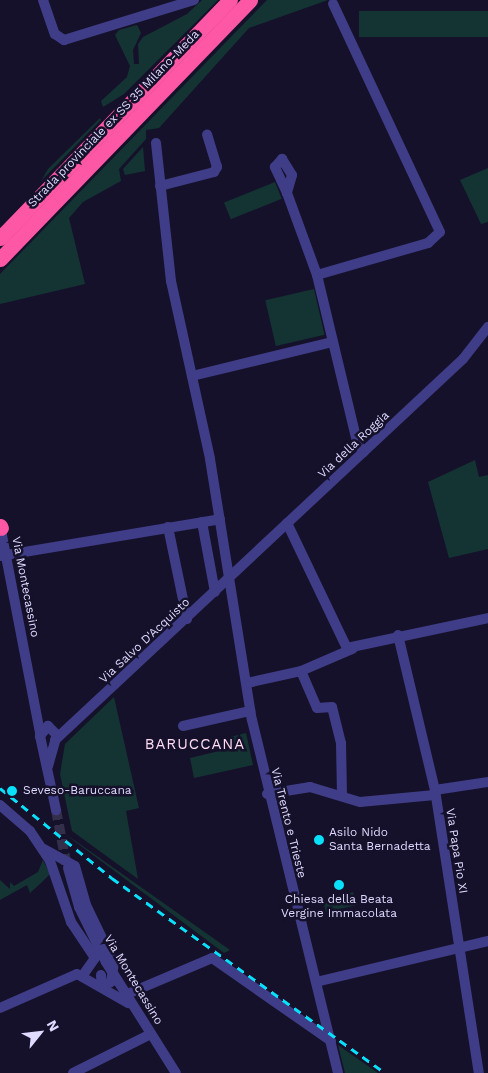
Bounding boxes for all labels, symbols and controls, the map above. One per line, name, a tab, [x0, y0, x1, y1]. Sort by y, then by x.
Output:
street label: Strada provinciale ex SS 35 Milano-Meda	[25, 27, 203, 211]
street label: Via della Roggia	[315, 408, 393, 482]
street label: Via Montecassino	[8, 535, 42, 639]
street label: Via Salvo D'Acquisto	[97, 595, 193, 687]
district label: BARUCCANA	[144, 736, 246, 754]
street label: Via Trento e Trieste	[267, 766, 309, 880]
marker: Seveso-Baruccana	[5, 784, 19, 798]
place label: Seveso-Baruccana	[23, 784, 132, 798]
street label: Via Papa Pio XI	[442, 807, 470, 895]
place label: Asilo Nido Santa Bernadetta	[329, 826, 431, 854]
marker: Asilo Nido Santa Bernadetta	[313, 834, 325, 846]
marker: Chiesa della Beata Vergine Immacolata	[333, 879, 345, 891]
place label: Chiesa della Beata Vergine Immacolata	[281, 893, 397, 921]
street label: Via Montecassino	[100, 932, 166, 1028]
north arrow	[15, 1008, 65, 1058]
text: N	[44, 1017, 63, 1034]

